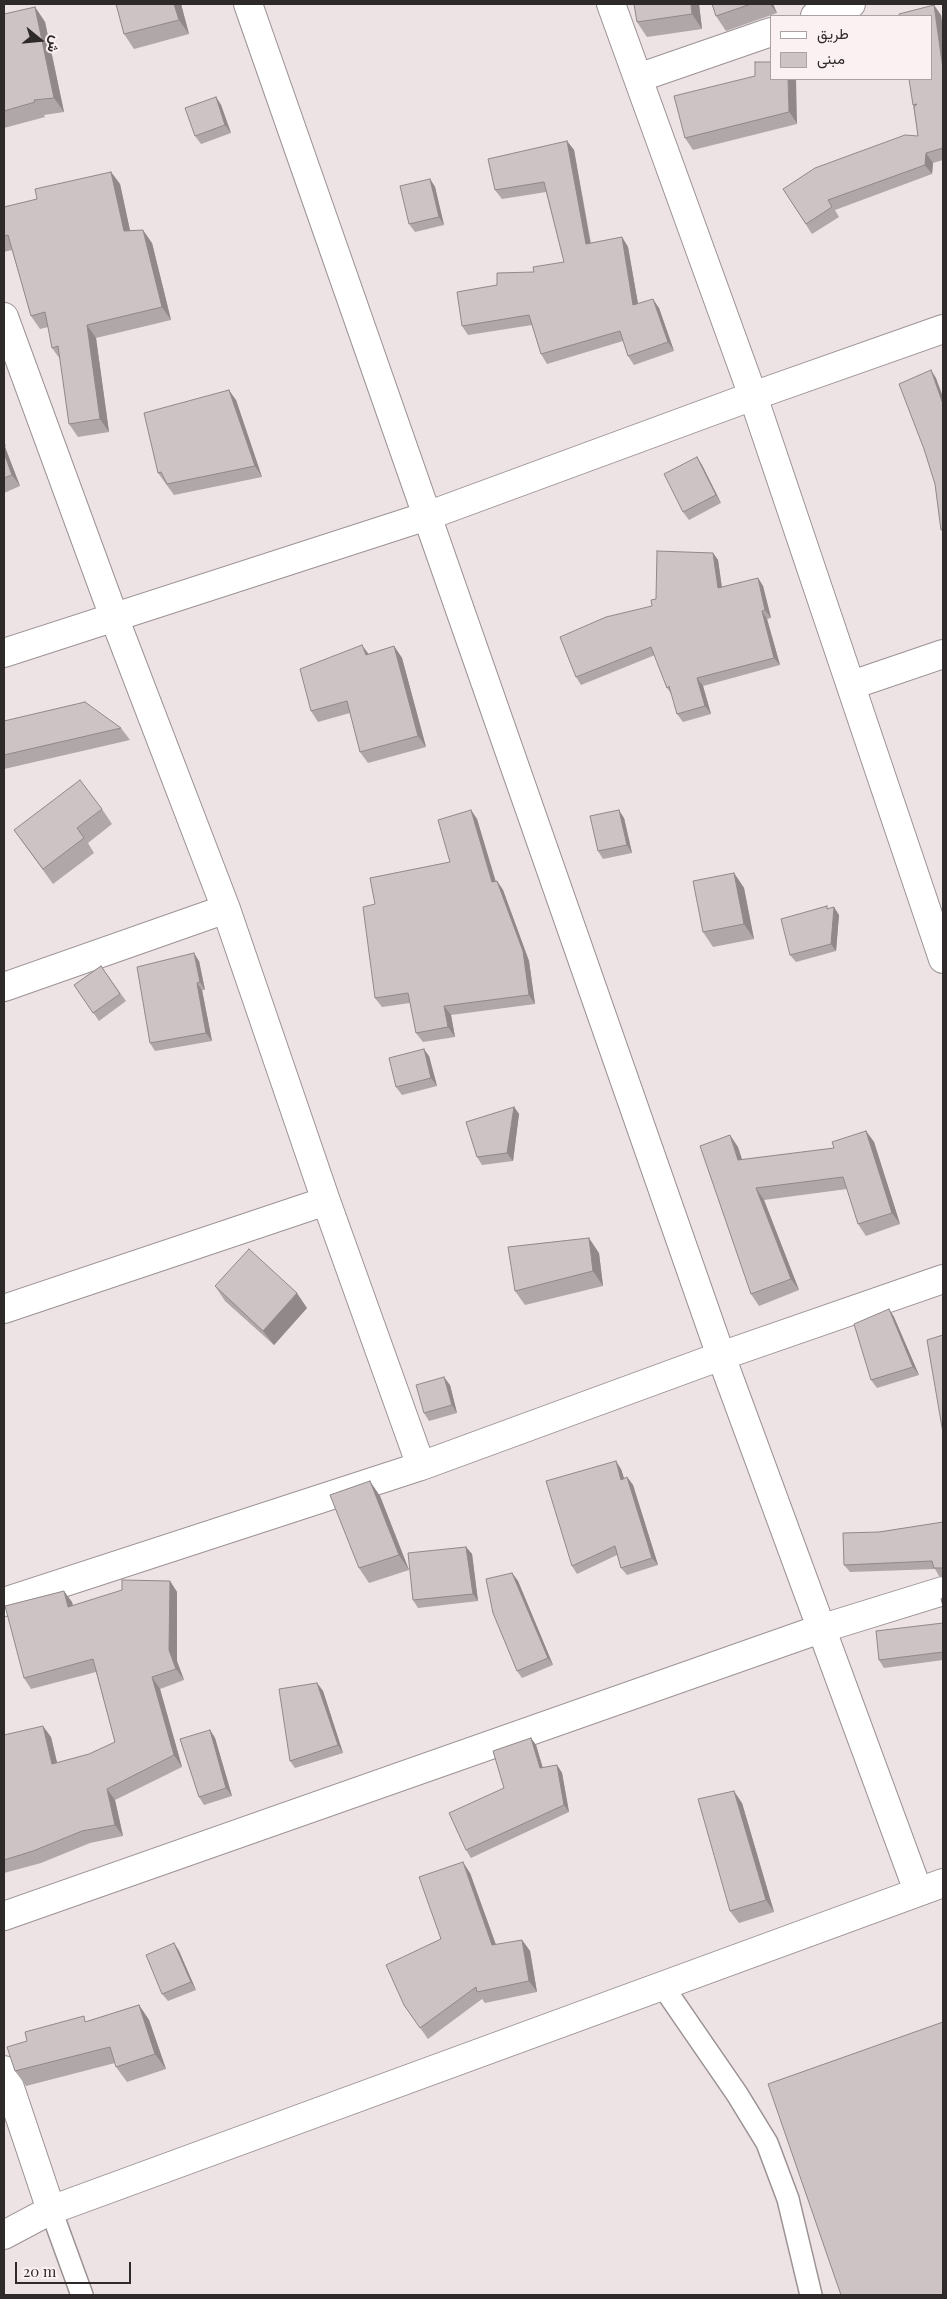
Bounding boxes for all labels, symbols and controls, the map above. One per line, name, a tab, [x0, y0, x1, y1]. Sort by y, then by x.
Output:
north arrow	[15, 15, 65, 65]
legend	[770, 15, 932, 80]
text: طريق	[817, 23, 849, 43]
text: ش	[43, 34, 66, 55]
text: مبنى	[817, 48, 845, 68]
scale bar	[18, 2252, 134, 2284]
text: 20 m	[23, 2261, 56, 2281]

